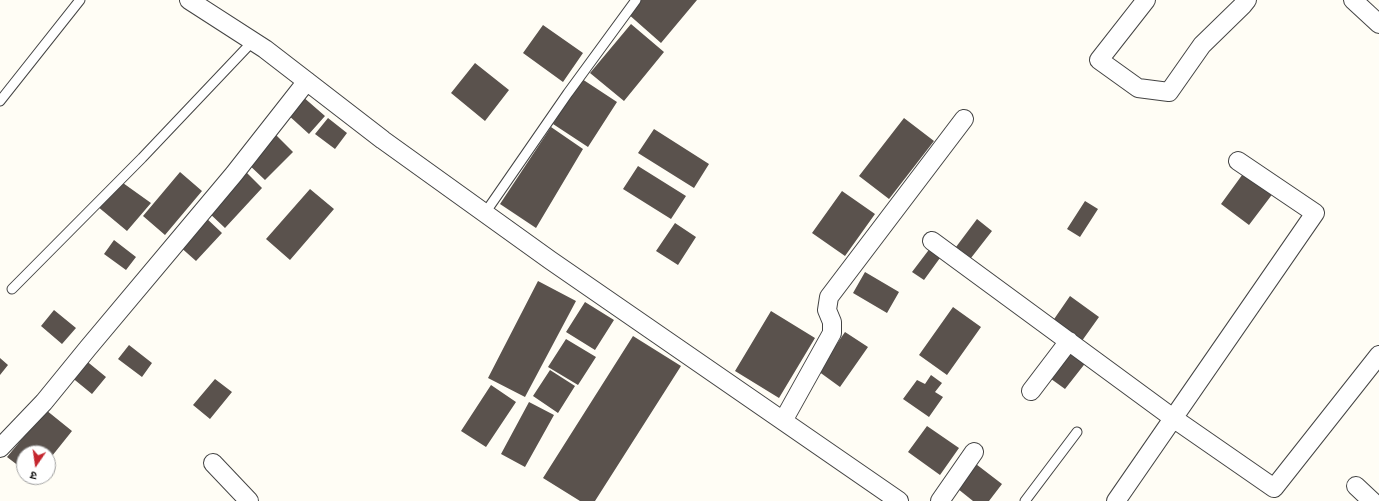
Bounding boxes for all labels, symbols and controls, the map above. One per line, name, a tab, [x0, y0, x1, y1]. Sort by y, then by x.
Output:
north arrow	[16, 445, 56, 485]
text: उ	[29, 469, 38, 482]

